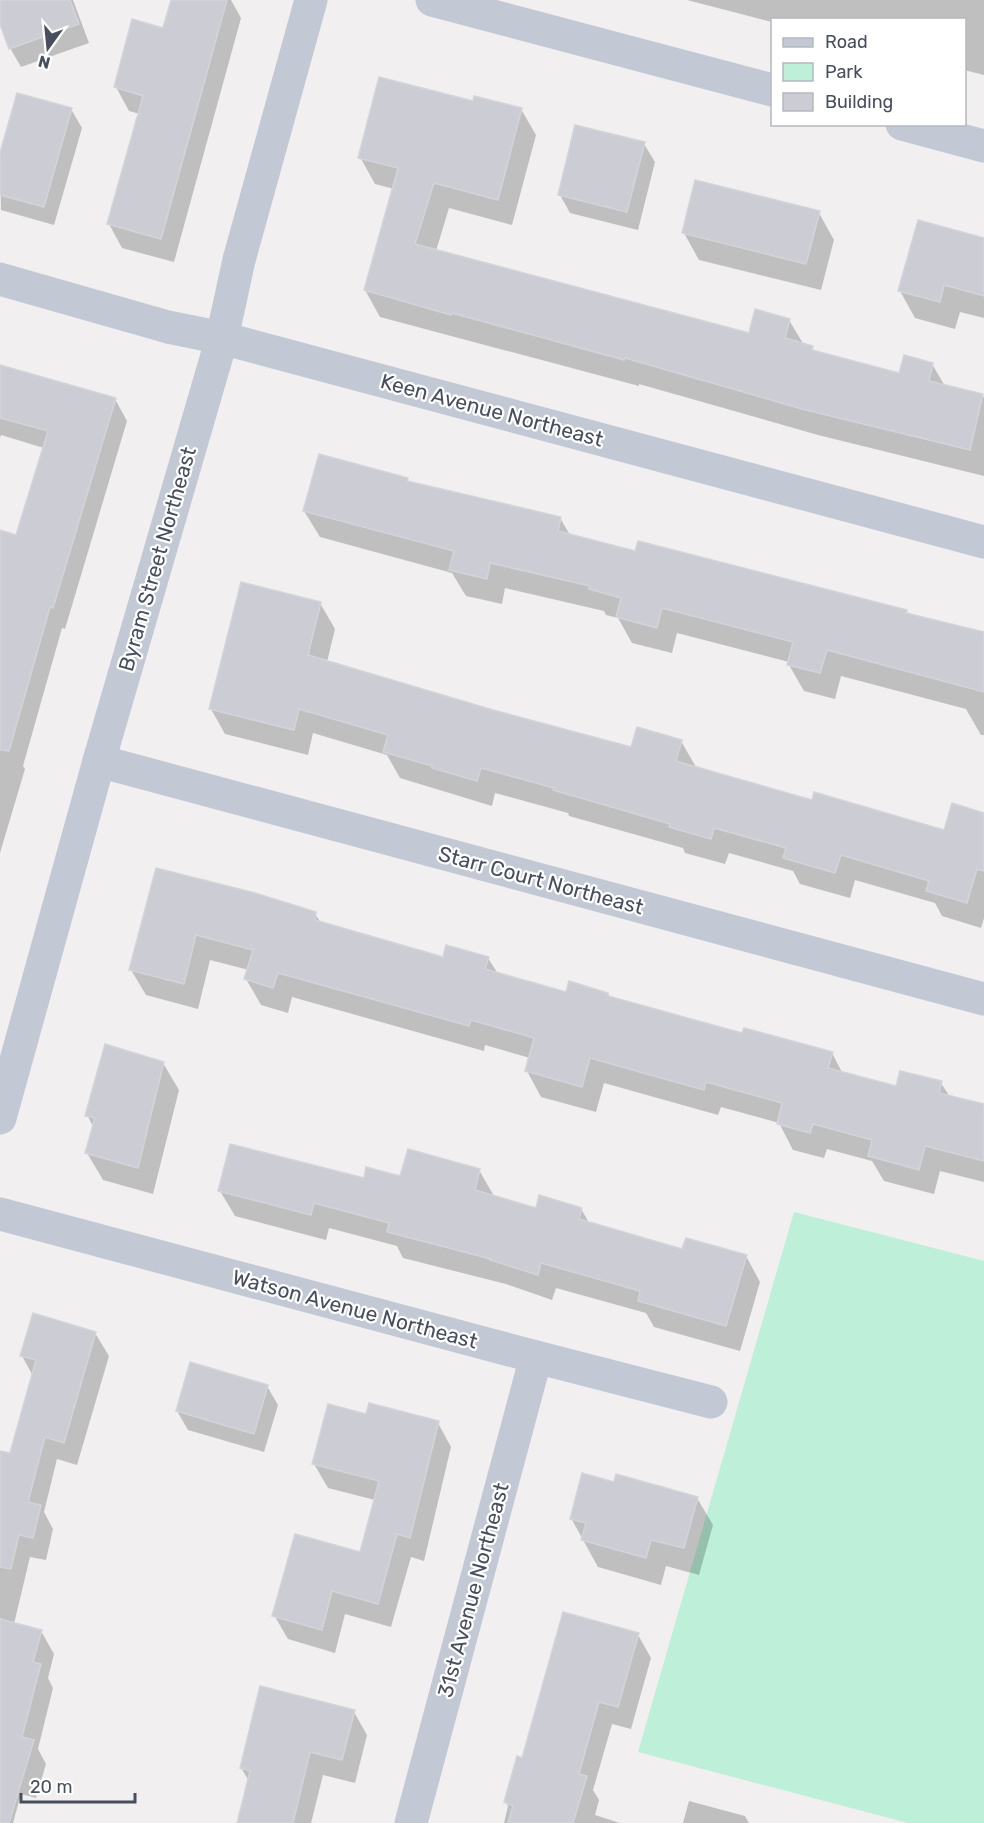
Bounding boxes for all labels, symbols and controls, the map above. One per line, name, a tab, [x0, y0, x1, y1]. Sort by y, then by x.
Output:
north arrow	[18, 18, 78, 78]
legend	[771, 18, 966, 126]
text: Road	[825, 31, 868, 53]
text: N	[36, 51, 52, 73]
text: Park	[825, 61, 863, 83]
text: Building	[825, 91, 893, 113]
street label: Keen Avenue Northeast	[378, 368, 606, 452]
street label: Byram Street Northeast	[113, 444, 201, 674]
street label: Starr Court Northeast	[436, 841, 646, 919]
street label: Watson Avenue Northeast	[230, 1264, 480, 1354]
street label: 31st Avenue Northeast	[432, 1480, 514, 1700]
scale bar	[21, 1766, 135, 1804]
text: 20 m	[30, 1776, 72, 1798]

